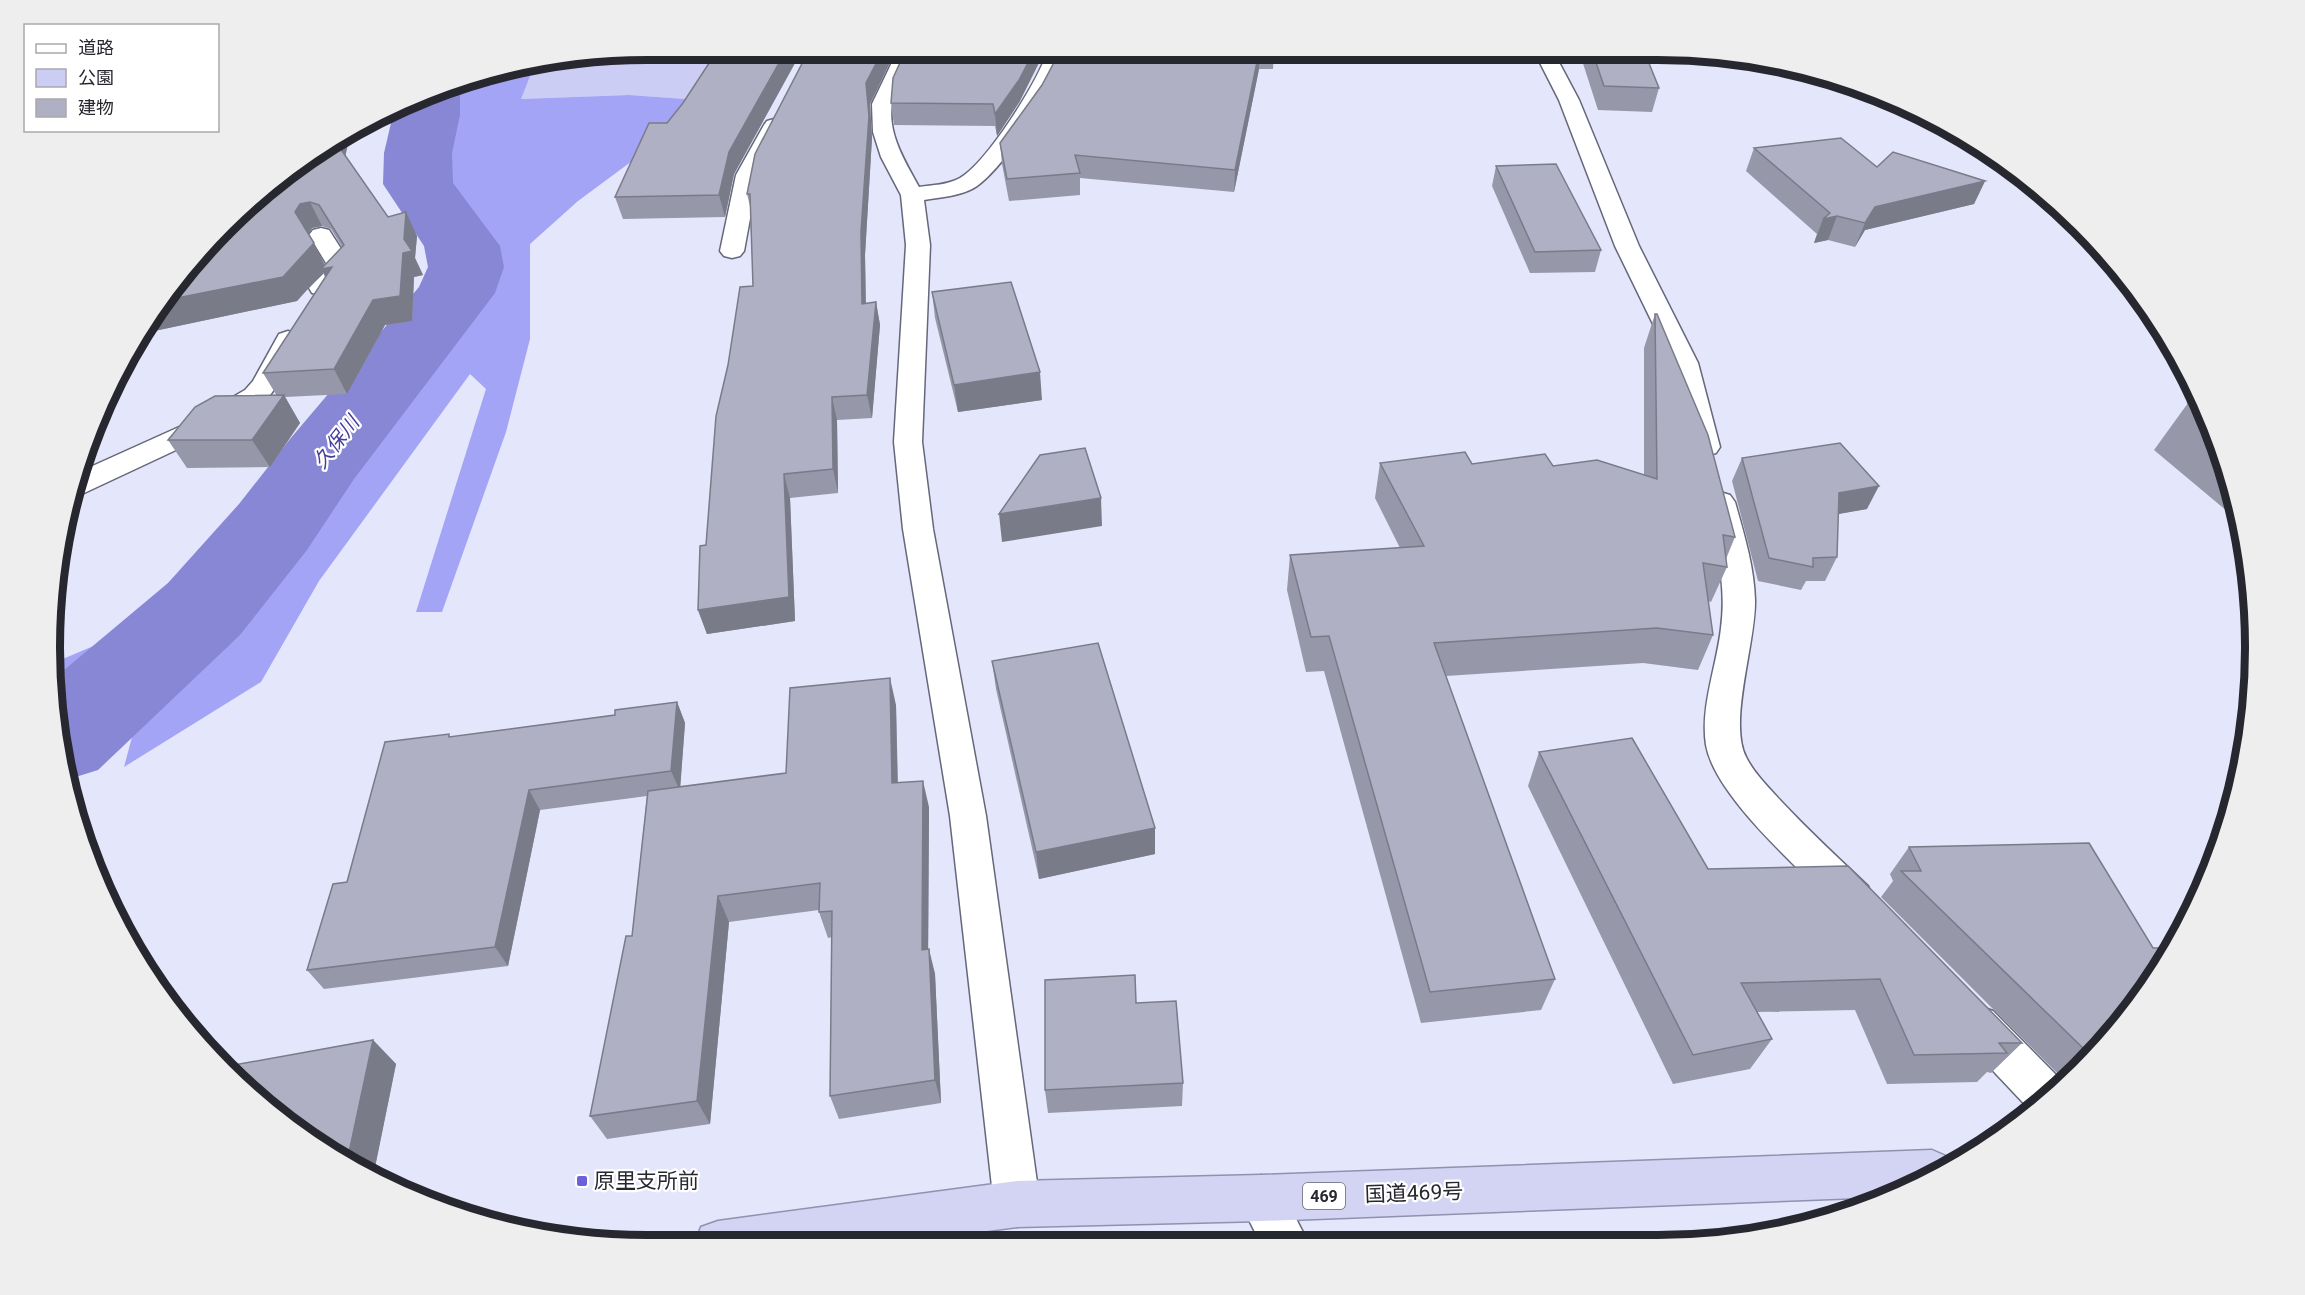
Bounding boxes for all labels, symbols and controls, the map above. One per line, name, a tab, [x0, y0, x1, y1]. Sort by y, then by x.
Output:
legend	[24, 24, 219, 132]
text: 道路	[78, 37, 114, 58]
text: 公園	[78, 67, 114, 88]
text: 建物	[78, 97, 114, 118]
water label: 久保川	[308, 409, 365, 473]
place label: 原里支所前	[594, 1169, 699, 1193]
marker: 原里支所前	[575, 1174, 589, 1188]
street label: 国道469号	[1364, 1179, 1464, 1207]
road number: 469	[1303, 1183, 1345, 1209]

